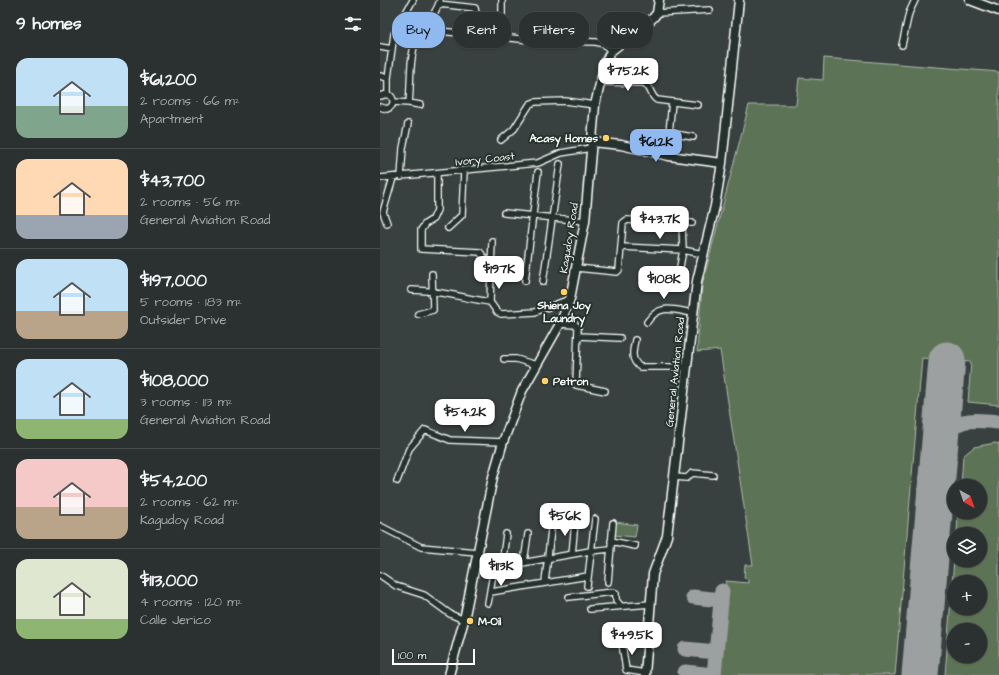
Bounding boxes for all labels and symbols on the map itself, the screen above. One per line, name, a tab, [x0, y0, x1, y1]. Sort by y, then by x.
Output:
pin: $75.2K	[595, 58, 661, 92]
pin: $61.2K	[623, 129, 689, 163]
place label: Acasy Homes	[530, 131, 598, 148]
marker: Acasy Homes	[601, 133, 611, 143]
street label: Ivory Coast	[455, 148, 516, 171]
street label: Kagudoy Road	[556, 201, 583, 274]
pin: $43.7K	[627, 206, 693, 240]
pin: $197K	[471, 256, 527, 290]
pin: $108K	[636, 266, 692, 300]
marker: Shiena Joy Laundry	[559, 287, 569, 297]
place label: Shiena Joy Laundry	[536, 298, 592, 328]
street label: General Aviation Road	[662, 316, 688, 428]
place label: Petron	[553, 374, 589, 389]
marker: Petron	[540, 376, 550, 386]
pin: $54.2K	[432, 399, 498, 433]
north arrow	[947, 479, 987, 519]
pin: $56K	[541, 503, 589, 537]
pin: $113K	[473, 553, 529, 587]
place label: M-Oil	[478, 614, 502, 629]
marker: M-Oil	[465, 616, 475, 626]
pin: $49.5K	[599, 622, 665, 656]
scale bar	[392, 647, 475, 666]

